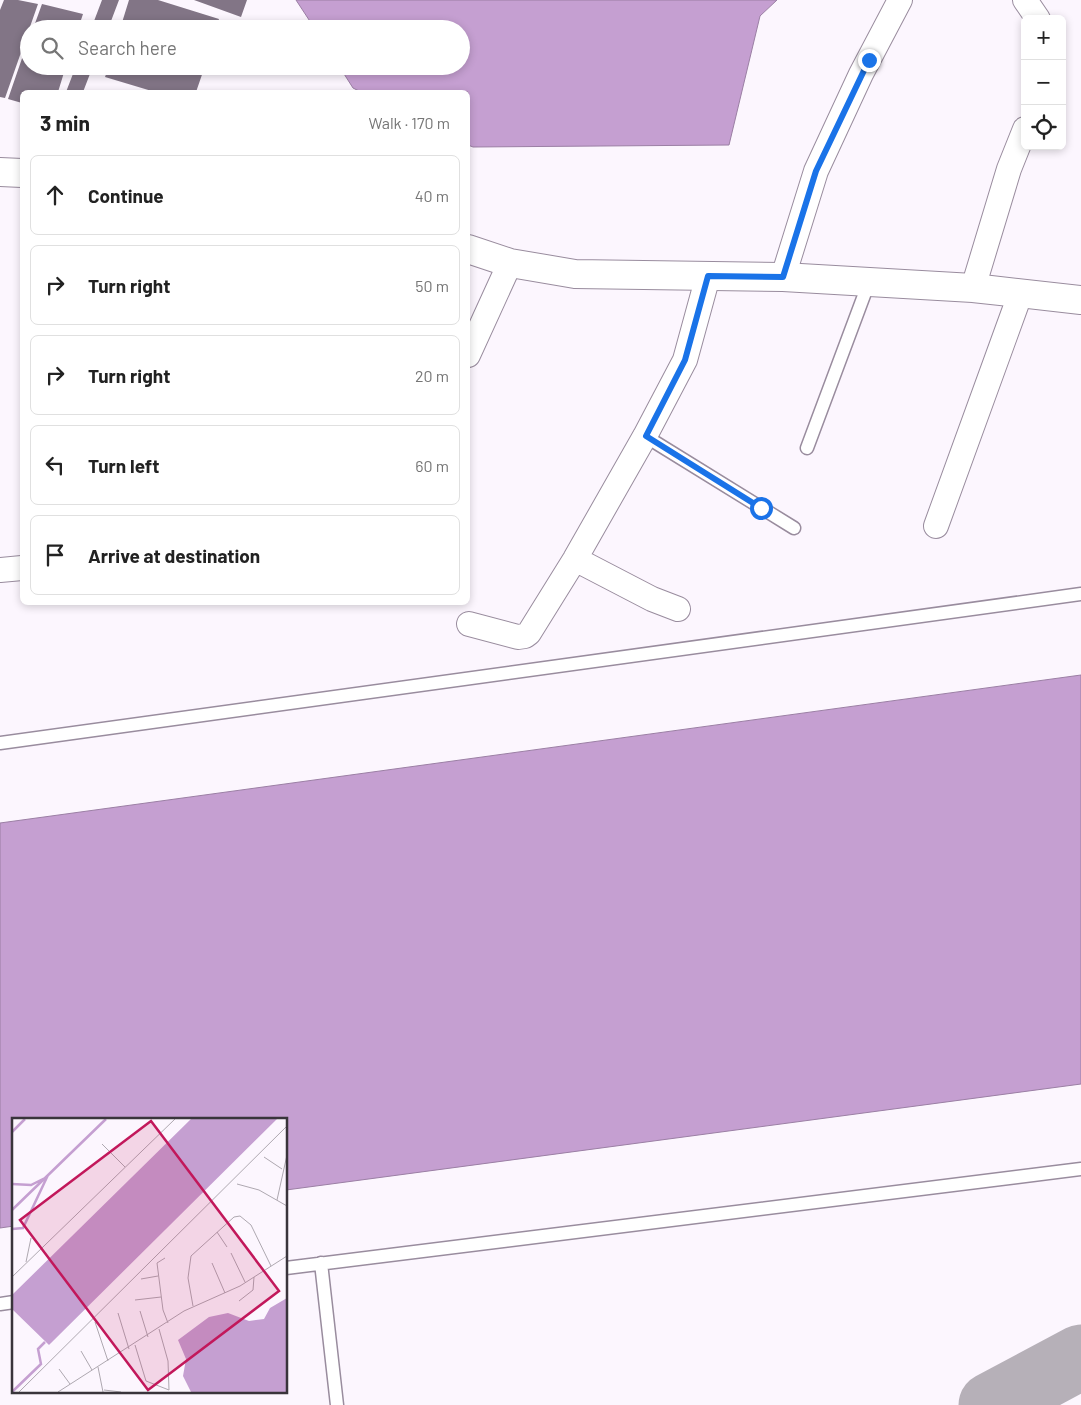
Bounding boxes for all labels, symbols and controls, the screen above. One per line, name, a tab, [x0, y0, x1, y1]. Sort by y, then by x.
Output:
map controls	[1021, 15, 1066, 150]
button: +	[1021, 15, 1066, 60]
search box	[20, 20, 470, 75]
icon: search	[38, 34, 66, 62]
text: Search here	[78, 36, 177, 59]
route end	[858, 49, 881, 72]
button: −	[1021, 60, 1066, 105]
button: locate	[1021, 105, 1066, 150]
text: 3 min	[40, 110, 90, 135]
text: Walk · 170 m	[368, 113, 450, 132]
icon: ahead	[41, 181, 69, 209]
text: Continue	[88, 184, 164, 207]
text: 40 m	[415, 186, 449, 205]
icon: right	[41, 271, 69, 299]
text: Turn right	[88, 274, 170, 297]
text: 50 m	[415, 276, 449, 295]
icon: right	[41, 361, 69, 389]
text: Turn right	[88, 364, 170, 387]
text: 20 m	[415, 366, 449, 385]
icon: left	[41, 451, 69, 479]
text: Turn left	[88, 454, 159, 477]
text: 60 m	[415, 456, 449, 475]
route start	[750, 497, 773, 520]
icon: arrive	[41, 541, 69, 569]
text: Arrive at destination	[88, 544, 260, 567]
inset map	[12, 1118, 288, 1392]

